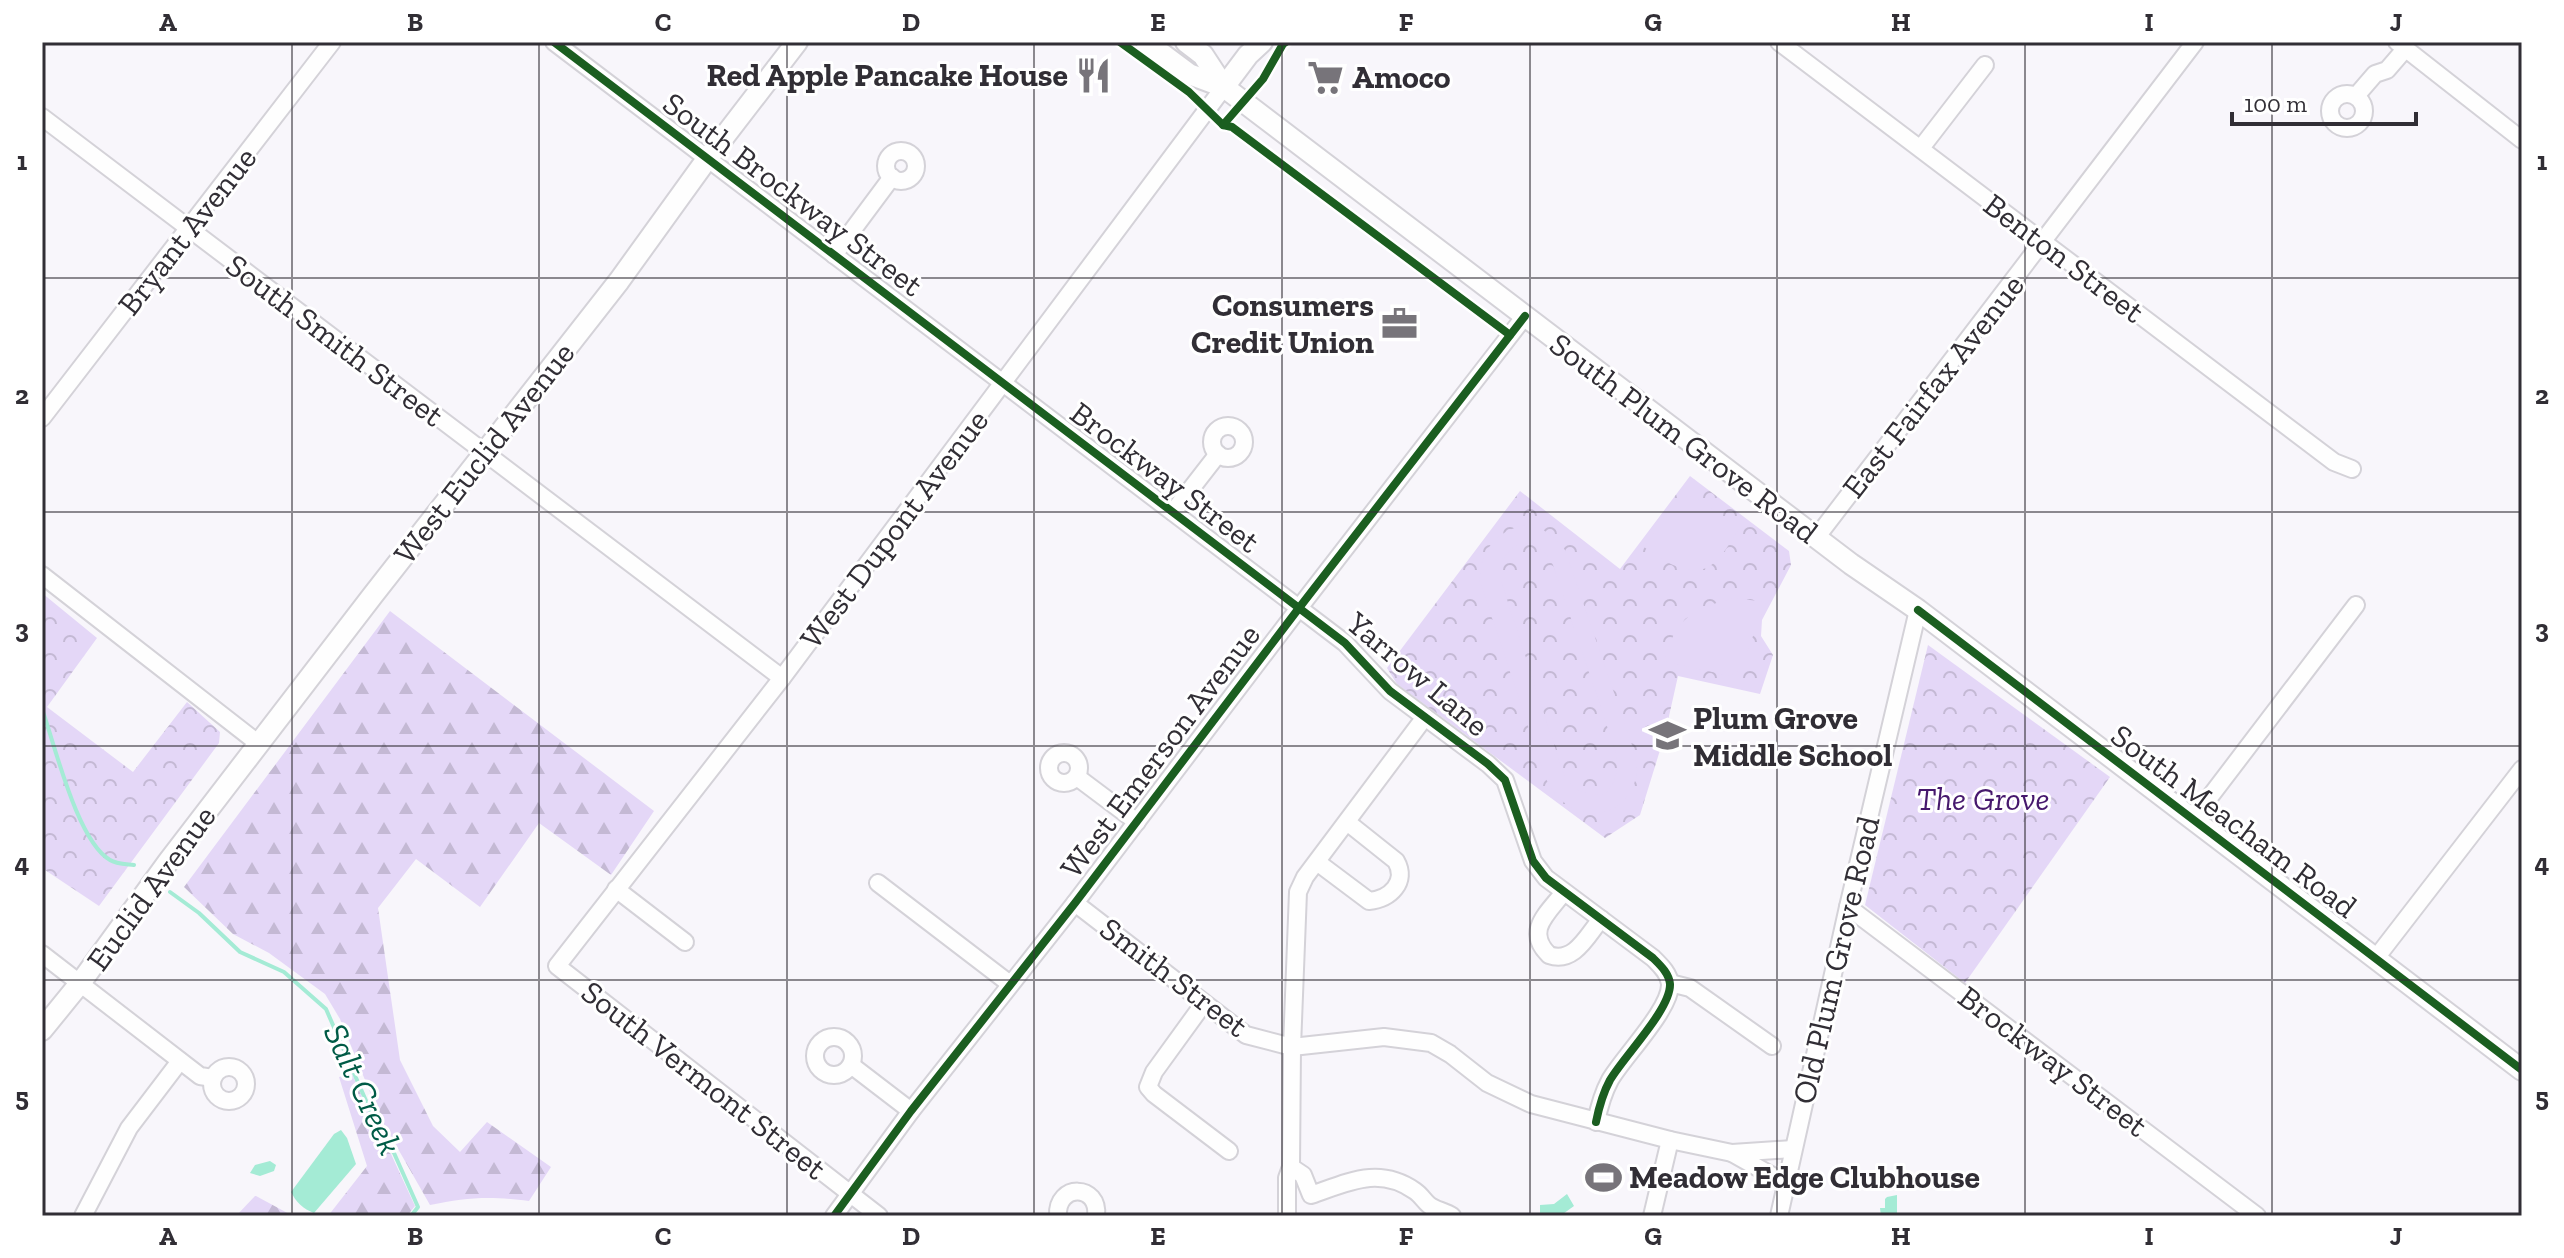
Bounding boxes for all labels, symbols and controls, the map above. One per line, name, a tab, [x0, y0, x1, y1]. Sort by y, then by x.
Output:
text: A	[159, 6, 177, 38]
text: B	[407, 6, 423, 38]
text: C	[655, 6, 671, 38]
text: D	[902, 6, 920, 38]
text: E	[1150, 6, 1166, 38]
text: F	[1399, 6, 1414, 38]
text: G	[1644, 6, 1662, 38]
text: H	[1891, 6, 1911, 38]
text: I	[2144, 6, 2154, 38]
text: J	[2390, 6, 2402, 38]
place label: Red Apple Pancake House	[706, 56, 1068, 94]
restaurant icon: Red Apple Pancake House	[1075, 56, 1113, 94]
supermarket icon: Amoco	[1307, 58, 1345, 96]
place label: Amoco	[1352, 58, 1451, 96]
scale bar	[2232, 76, 2416, 126]
street label: South Brockway Street	[656, 84, 930, 304]
text: 100 m	[2244, 89, 2307, 118]
street label: Bryant Avenue	[110, 140, 264, 322]
text: 1	[17, 145, 28, 177]
text: 1	[2537, 145, 2548, 177]
street label: Benton Street	[1976, 185, 2152, 331]
street label: South Smith Street	[219, 246, 451, 434]
street label: East Fairfax Avenue	[1834, 267, 2032, 505]
place label: Consumers Credit Union	[1191, 286, 1374, 361]
office icon: Consumers Credit Union	[1381, 304, 1419, 342]
street label: South Plum Grove Road	[1542, 325, 1826, 552]
street label: West Euclid Avenue	[386, 335, 582, 571]
text: 2	[15, 379, 29, 411]
text: 2	[2535, 379, 2549, 411]
street label: Brockway Street	[1063, 393, 1267, 561]
street label: West Dupont Avenue	[792, 402, 996, 656]
street label: Yarrow Lane	[1339, 603, 1497, 744]
text: 3	[15, 613, 29, 645]
text: 3	[2535, 613, 2549, 645]
street label: West Emerson Avenue	[1052, 617, 1268, 885]
place label: Plum Grove Middle School	[1693, 699, 1892, 774]
street label: South Meacham Road	[2104, 716, 2365, 926]
school or university icon: Plum Grove Middle School	[1648, 717, 1686, 755]
park label: The Grove	[1917, 780, 2049, 818]
street label: Euclid Avenue	[79, 798, 223, 978]
street label: Old Plum Grove Road	[1784, 812, 1888, 1108]
text: 4	[15, 847, 30, 879]
text: 4	[2535, 847, 2550, 879]
street label: Smith Street	[1093, 909, 1255, 1045]
street label: South Vermont Street	[574, 973, 834, 1187]
street label: Brockway Street	[1951, 977, 2155, 1145]
water label: Salt Creek	[315, 1017, 411, 1161]
text: 5	[15, 1081, 29, 1113]
text: 5	[2535, 1081, 2549, 1113]
sports icon: Meadow Edge Clubhouse	[1584, 1158, 1622, 1196]
place label: Meadow Edge Clubhouse	[1629, 1158, 1980, 1196]
text: A	[159, 1220, 177, 1252]
text: B	[407, 1220, 423, 1252]
text: C	[655, 1220, 671, 1252]
text: D	[902, 1220, 920, 1252]
text: E	[1150, 1220, 1166, 1252]
text: F	[1399, 1220, 1414, 1252]
text: G	[1644, 1220, 1662, 1252]
text: H	[1891, 1220, 1911, 1252]
text: I	[2144, 1220, 2154, 1252]
text: J	[2390, 1220, 2402, 1252]

